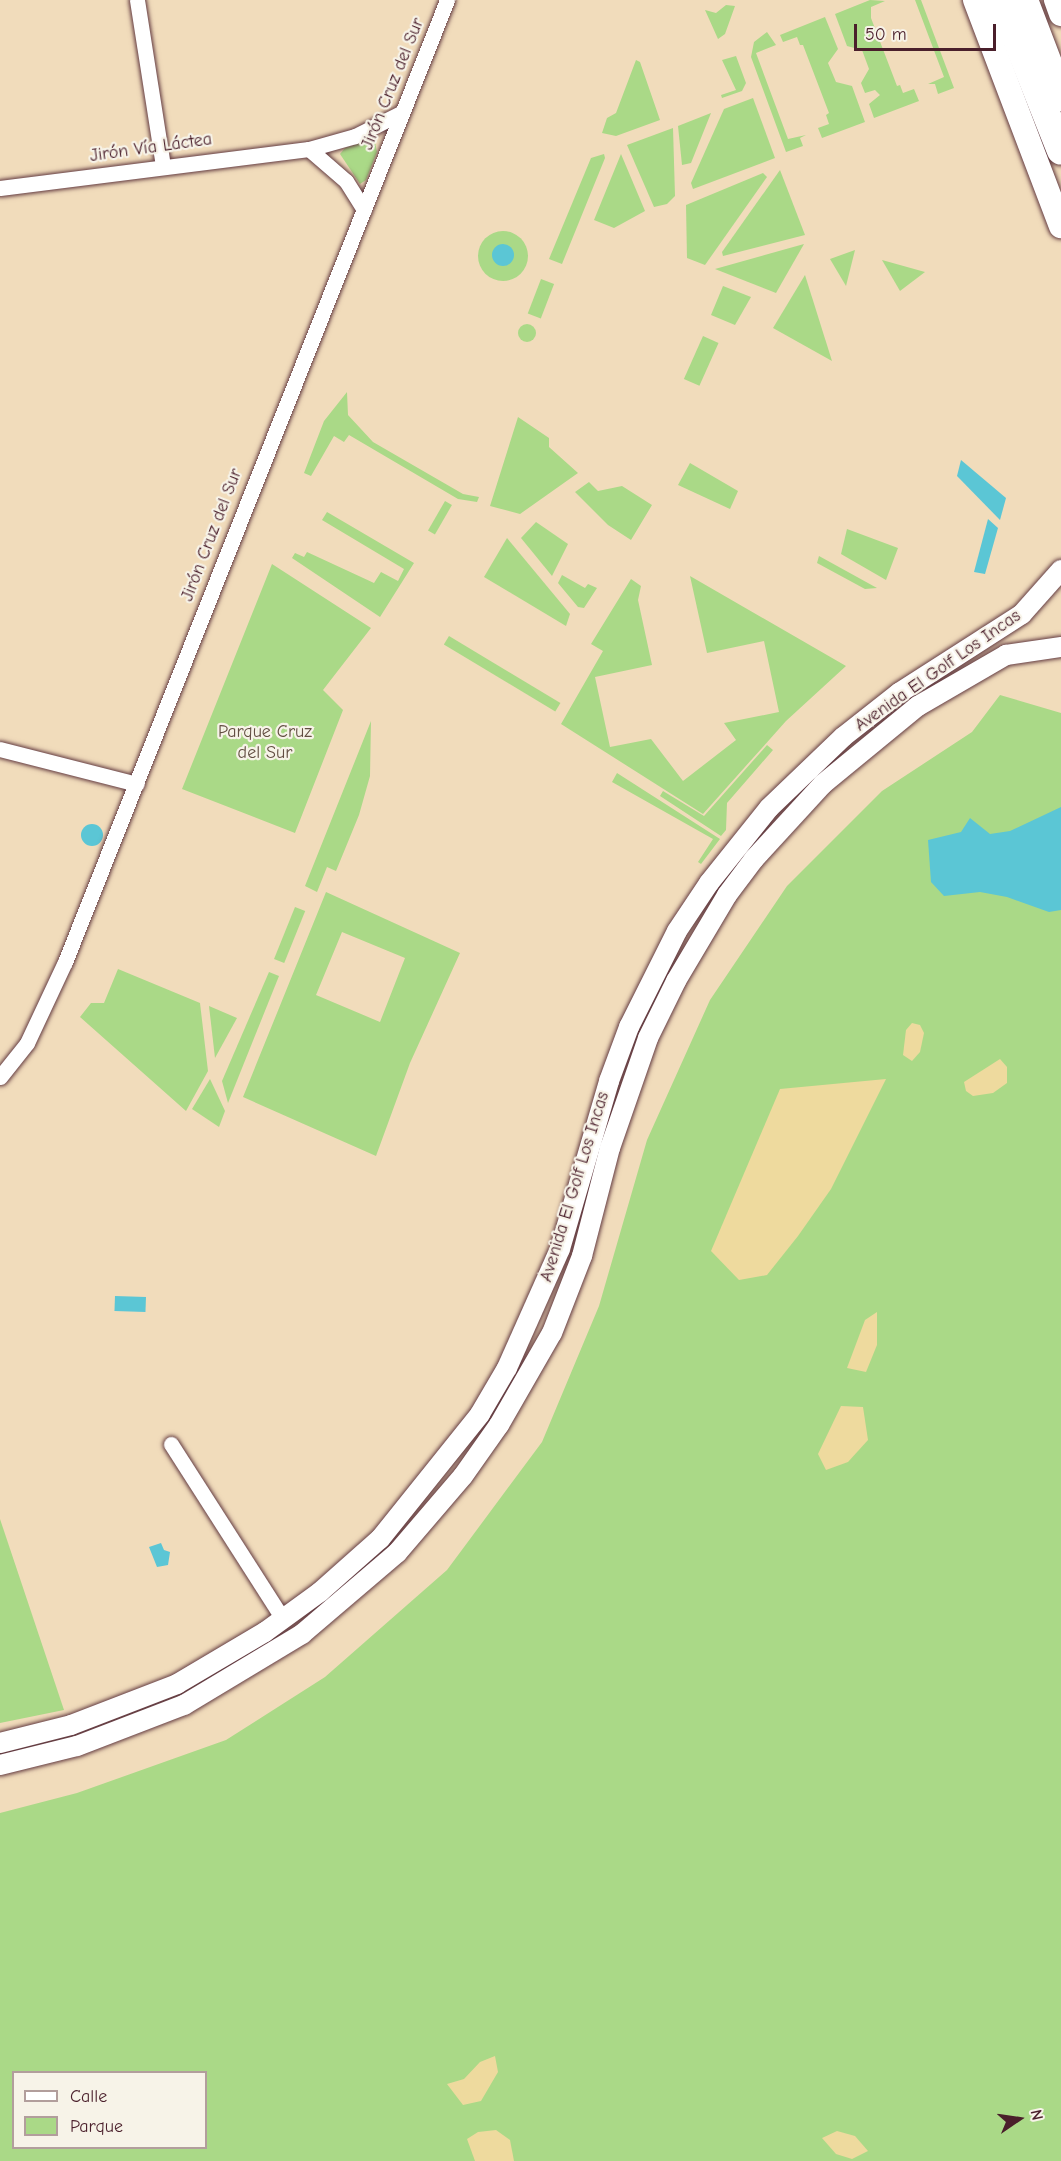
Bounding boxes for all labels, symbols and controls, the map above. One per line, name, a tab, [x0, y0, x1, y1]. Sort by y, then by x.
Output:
scale bar	[857, 12, 1000, 50]
street label: Jirón Cruz del Sur	[357, 15, 429, 153]
text: 50 m	[865, 24, 907, 45]
street label: Jirón Vía Láctea	[89, 129, 213, 167]
street label: Jirón Cruz del Sur	[177, 466, 247, 604]
street label: Avenida El Golf Los Incas	[851, 605, 1025, 737]
park label: Parque Cruz del Sur	[218, 722, 312, 764]
street label: Avenida El Golf Los Incas	[536, 1089, 614, 1285]
legend	[12, 2071, 207, 2149]
text: Calle	[70, 2086, 107, 2107]
north arrow	[989, 2089, 1049, 2149]
text: N	[1027, 2108, 1046, 2122]
text: Parque	[70, 2116, 123, 2137]

